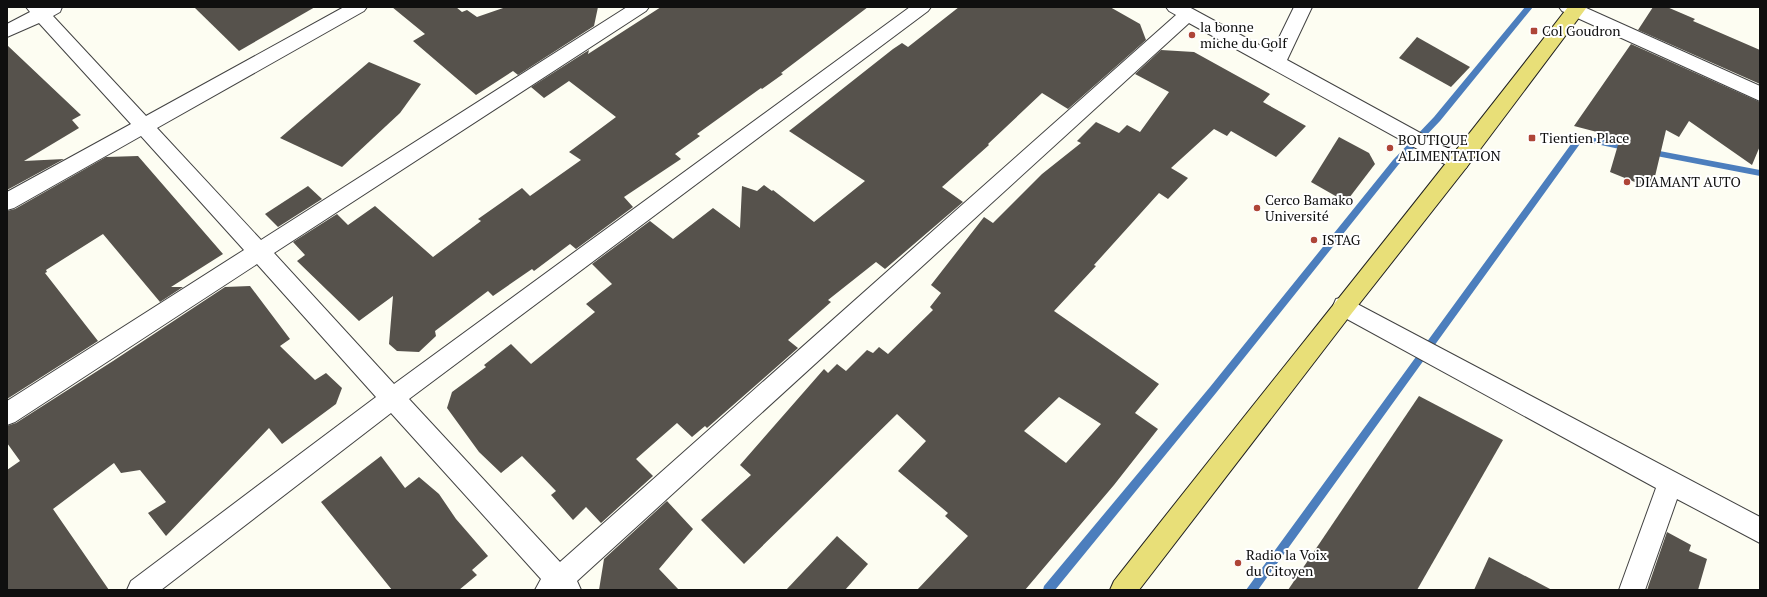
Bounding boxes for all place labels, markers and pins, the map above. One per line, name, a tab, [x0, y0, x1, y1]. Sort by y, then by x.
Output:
place label: la bonne miche du Golf	[1200, 17, 1288, 52]
place label: Col Goudron	[1542, 21, 1621, 40]
marker: Col Goudron	[1529, 26, 1539, 36]
marker: la bonne miche du Golf	[1187, 30, 1197, 40]
place label: Tientien Place	[1540, 128, 1629, 147]
place label: BOUTIQUE ALIMENTATION	[1398, 130, 1501, 165]
marker: Tientien Place	[1527, 133, 1537, 143]
marker: BOUTIQUE ALIMENTATION	[1385, 143, 1395, 153]
place label: DIAMANT AUTO	[1635, 172, 1741, 191]
marker: DIAMANT AUTO	[1622, 177, 1632, 187]
place label: Cerco Bamako Université	[1265, 190, 1353, 225]
marker: Cerco Bamako Université	[1252, 203, 1262, 213]
place label: ISTAG	[1322, 230, 1361, 249]
marker: ISTAG	[1309, 235, 1319, 245]
place label: Radio la Voix du Citoyen	[1246, 545, 1328, 580]
marker: Radio la Voix du Citoyen	[1233, 558, 1243, 568]

